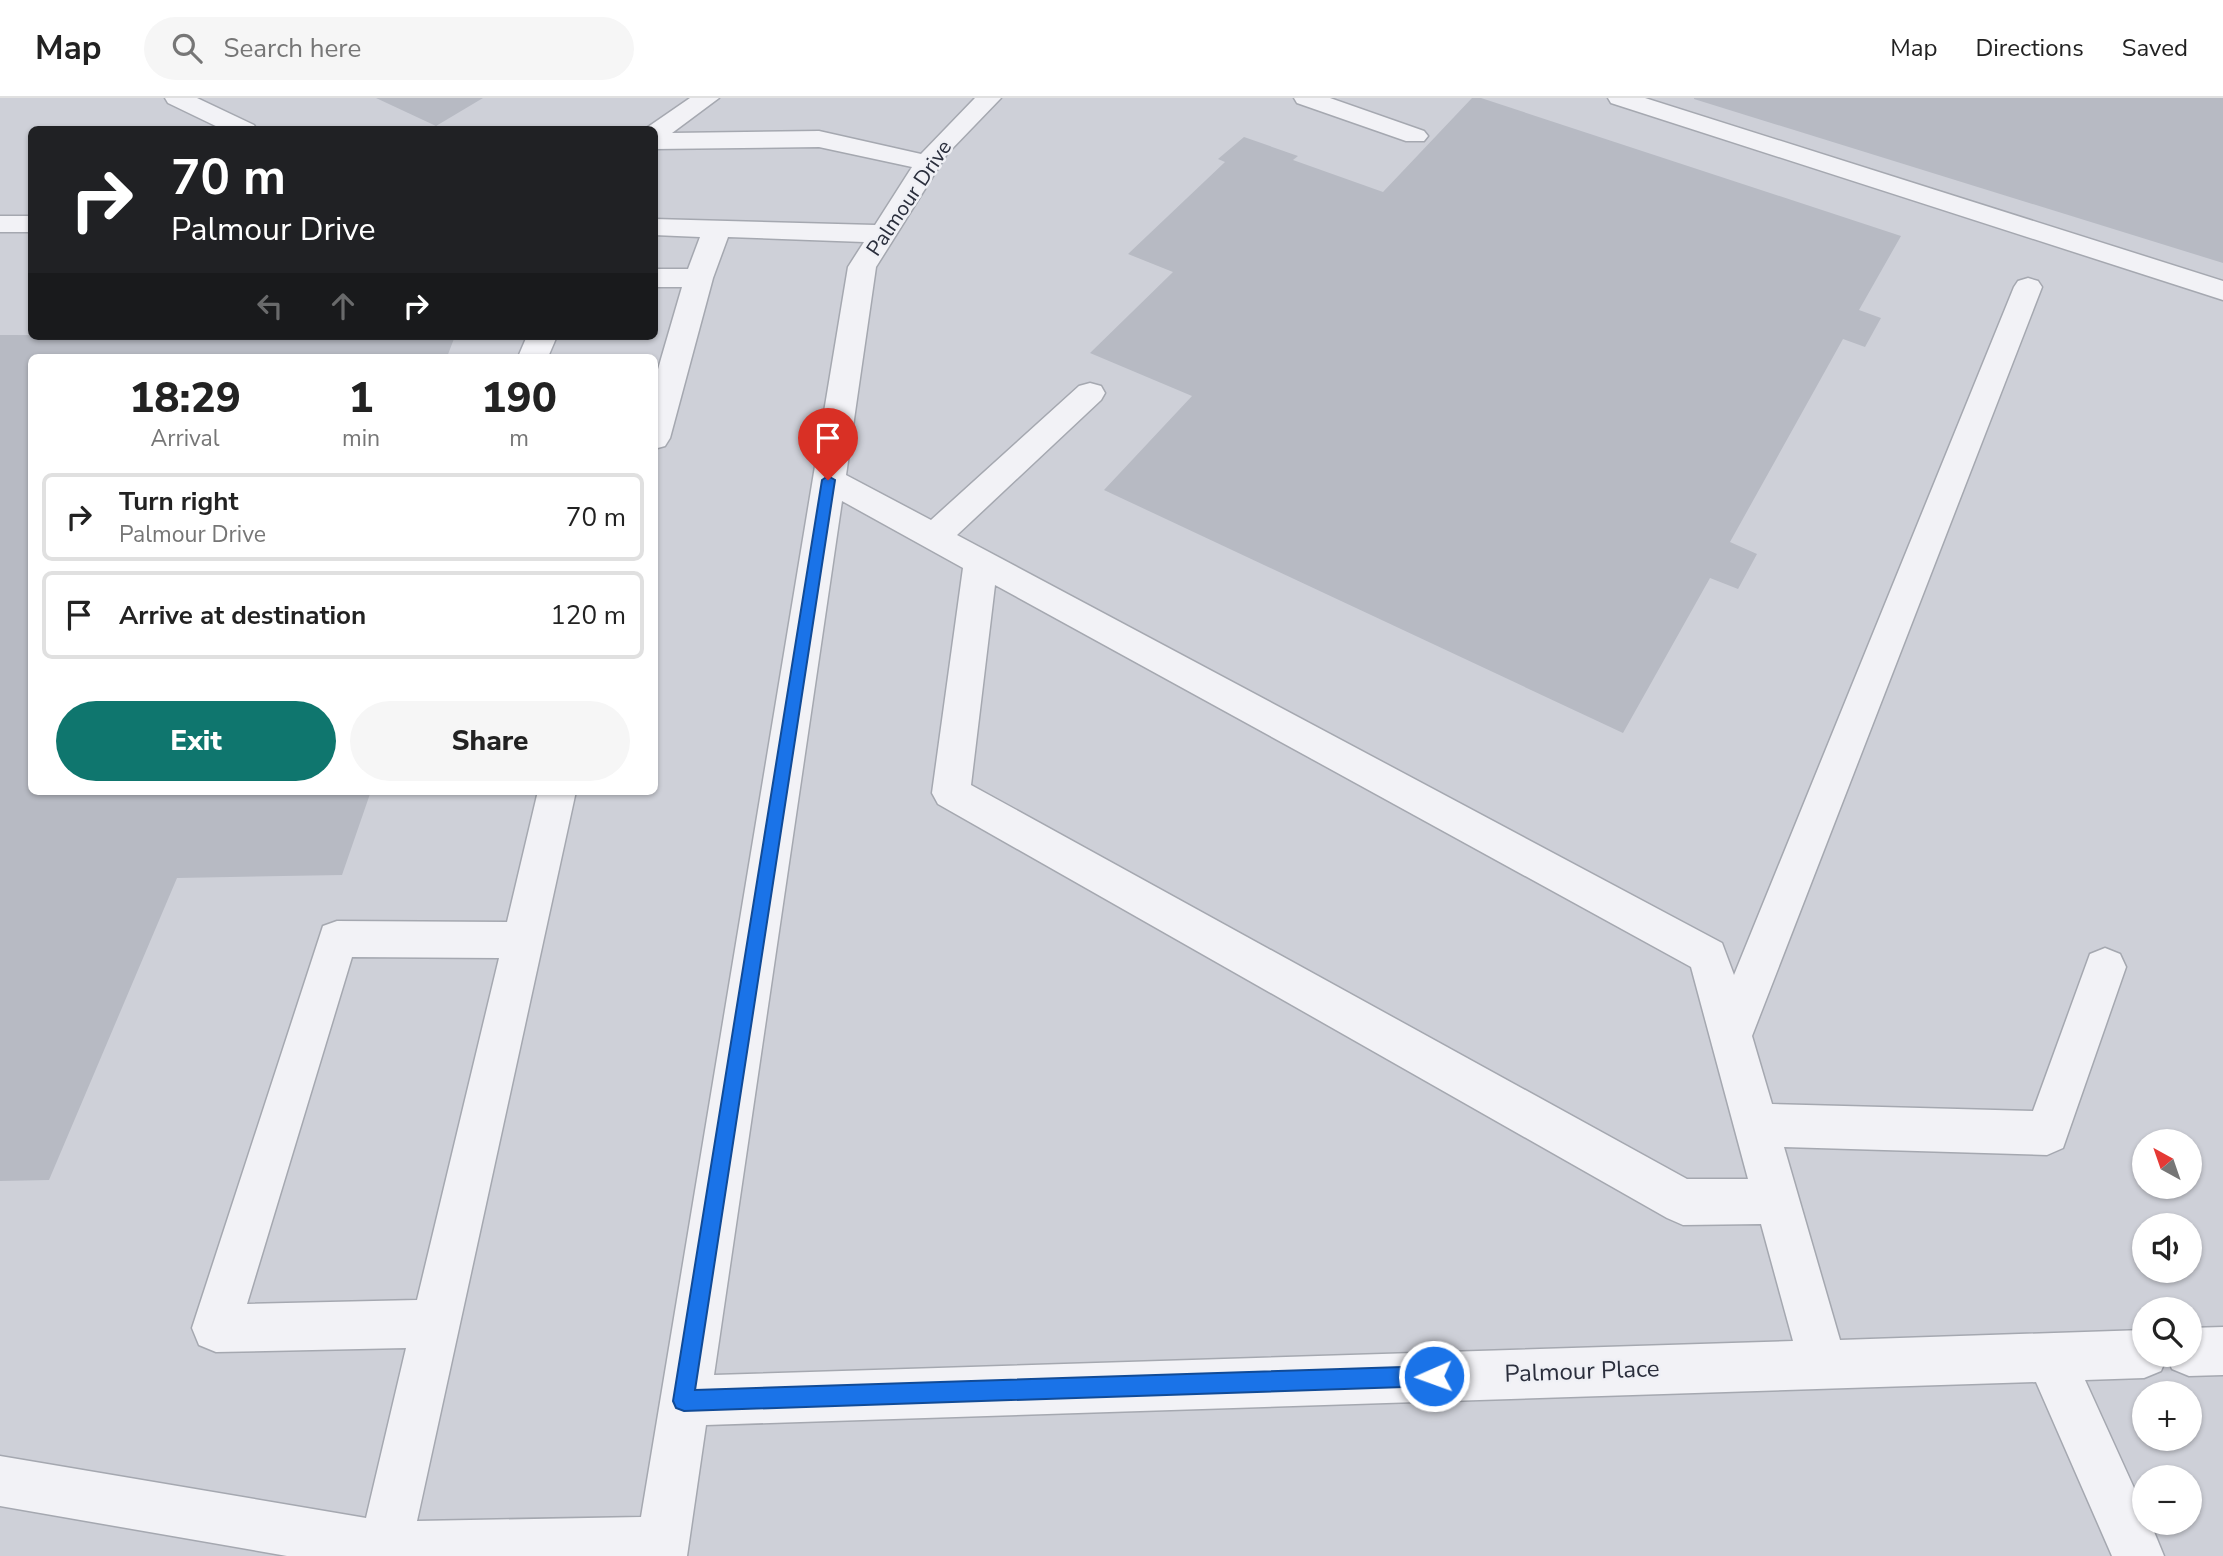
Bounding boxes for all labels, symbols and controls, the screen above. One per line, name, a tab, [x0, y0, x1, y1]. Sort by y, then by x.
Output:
search box	[144, 17, 634, 80]
text: Map	[35, 26, 102, 71]
icon: search	[168, 29, 206, 67]
text: Search here	[224, 31, 361, 66]
text: Map	[1890, 32, 1937, 64]
text: Directions	[1975, 32, 2084, 64]
text: Saved	[2122, 32, 2188, 64]
street label: Palmour Drive	[860, 135, 958, 261]
text: 70 m	[171, 144, 286, 211]
icon: right	[56, 154, 147, 245]
text: Palmour Drive	[171, 208, 376, 251]
icon: left	[251, 287, 289, 325]
icon: ahead	[324, 287, 362, 325]
icon: right	[397, 287, 435, 325]
text: 18:29	[129, 370, 241, 427]
text: 1	[348, 370, 374, 427]
text: 190	[481, 370, 557, 427]
pin	[798, 408, 858, 480]
icon: arrive	[809, 419, 847, 457]
text: Arrival	[150, 423, 220, 454]
text: min	[342, 423, 380, 454]
text: m	[509, 423, 529, 454]
text: Turn right	[119, 484, 238, 519]
icon: right	[60, 498, 98, 536]
text: 70 m	[566, 500, 626, 535]
text: Palmour Drive	[119, 519, 266, 550]
icon: arrive	[60, 596, 98, 634]
text: Arrive at destination	[119, 598, 366, 633]
text: 120 m	[550, 598, 626, 633]
button: Exit	[56, 701, 336, 781]
button: Share	[350, 701, 630, 781]
north arrow	[2132, 1129, 2202, 1199]
map controls	[2132, 1129, 2202, 1535]
button: sound	[2132, 1213, 2202, 1283]
button: search	[2132, 1297, 2202, 1367]
position arrow	[1397, 1339, 1471, 1413]
street label: Palmour Place	[1504, 1352, 1660, 1390]
button: +	[2132, 1381, 2202, 1451]
button: −	[2132, 1465, 2202, 1535]

